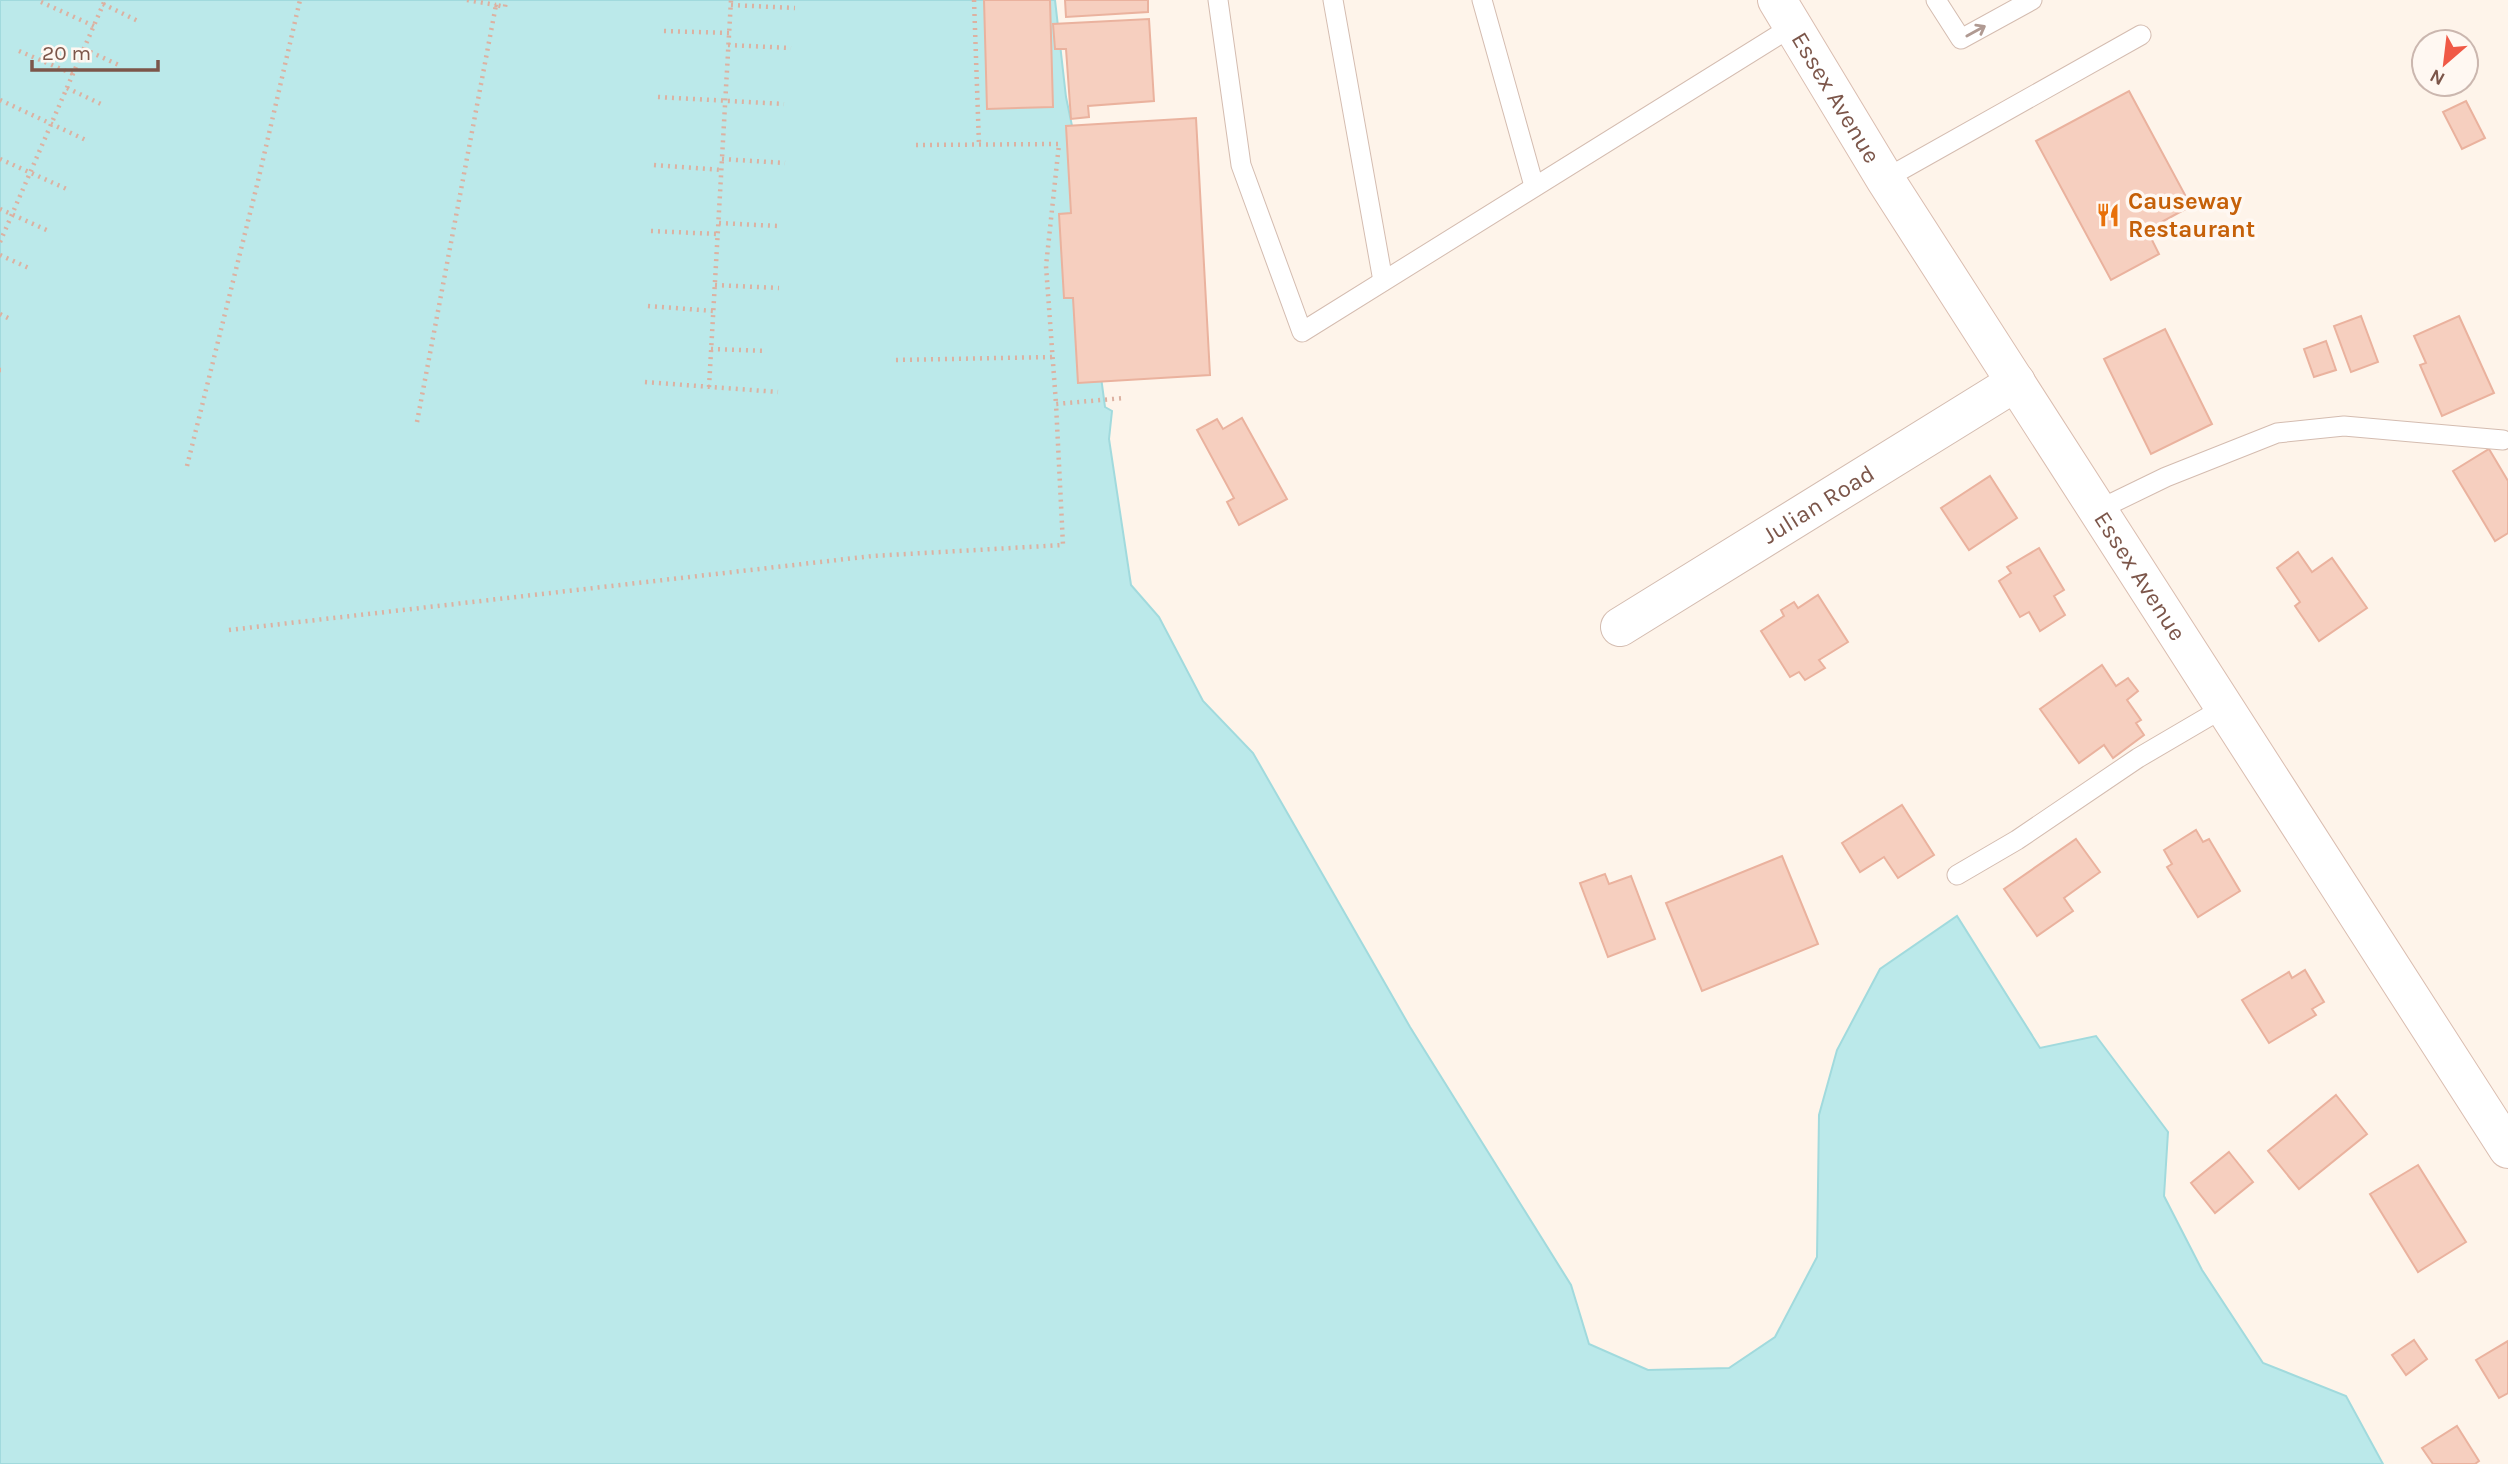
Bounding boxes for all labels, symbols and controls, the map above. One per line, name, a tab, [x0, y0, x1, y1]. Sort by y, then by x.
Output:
one-way arrow	[1966, 24, 1986, 38]
street label: Essex Avenue	[1786, 27, 1886, 168]
scale bar	[32, 28, 158, 72]
north arrow	[2410, 28, 2480, 98]
text: 20 m	[42, 41, 91, 65]
text: N	[2426, 64, 2449, 90]
place label: Causeway Restaurant	[2128, 187, 2255, 243]
restaurant icon: Causeway Restaurant	[2094, 201, 2122, 229]
street label: Julian Road	[1757, 459, 1879, 550]
street label: Essex Avenue	[2088, 506, 2192, 646]

